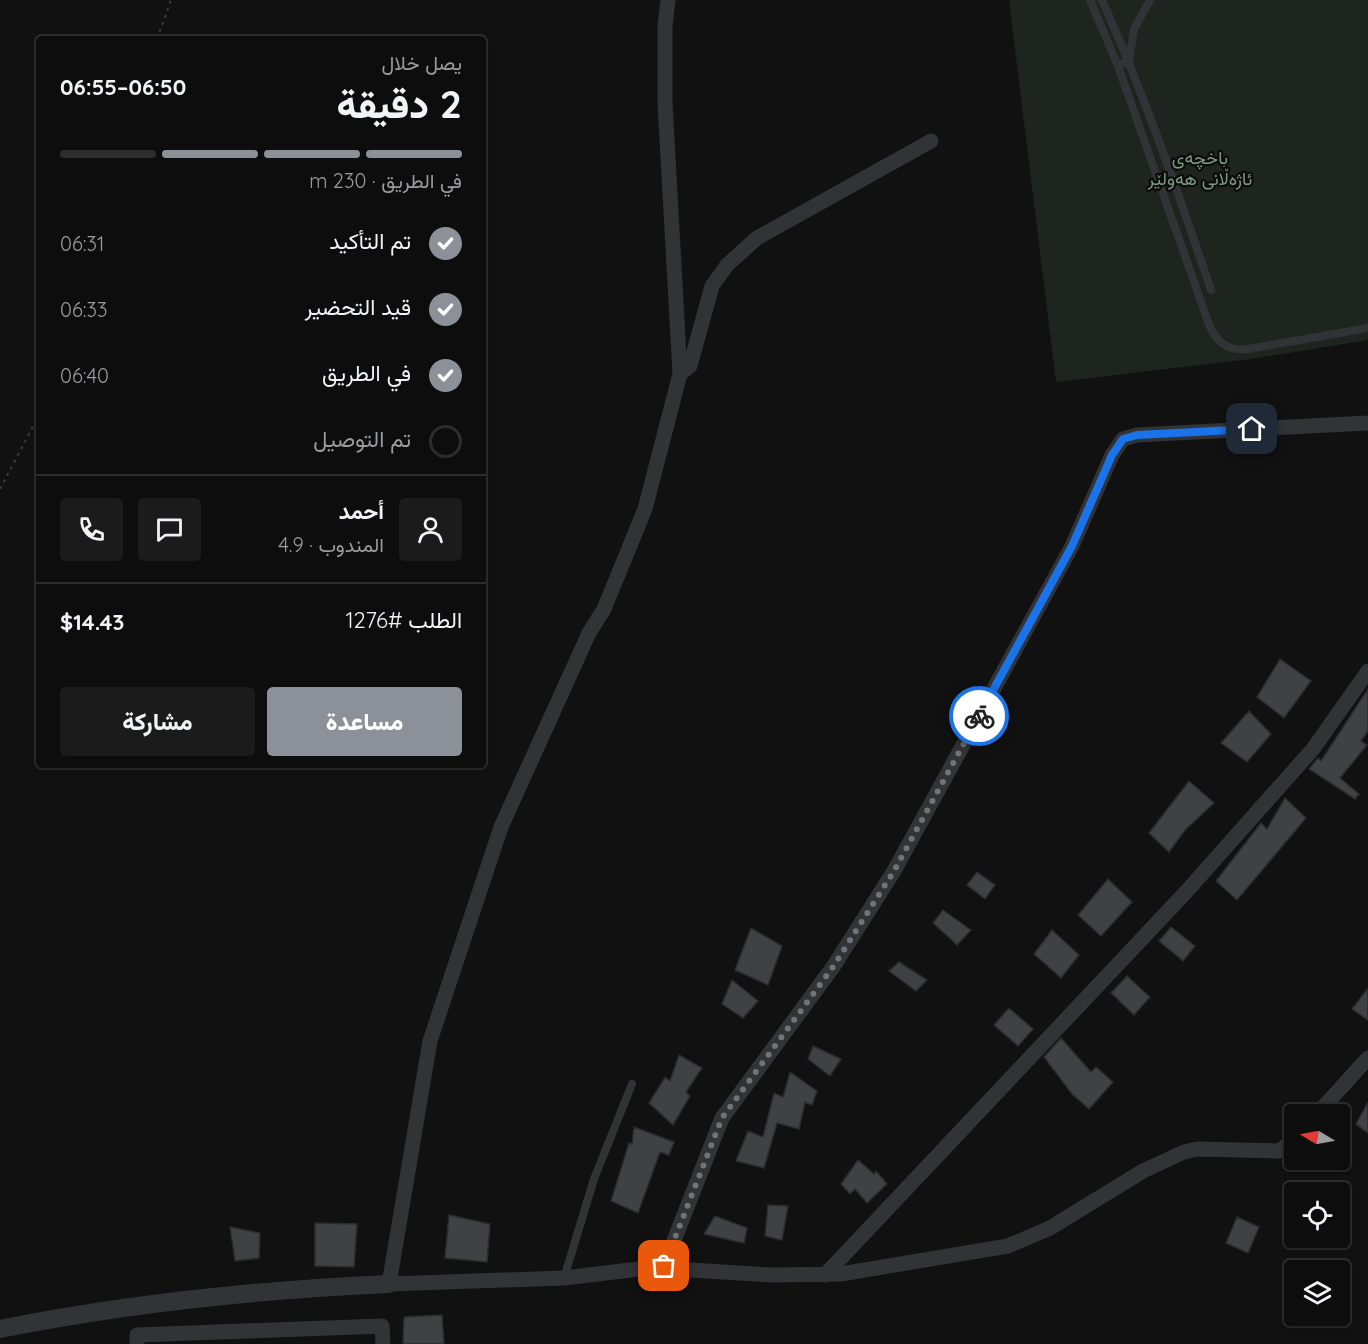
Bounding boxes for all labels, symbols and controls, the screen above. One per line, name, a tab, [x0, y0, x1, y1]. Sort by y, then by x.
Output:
text: يصل خلال	[381, 50, 462, 75]
text: 06:50–06:55	[60, 73, 186, 101]
text: 2 دقيقة	[337, 79, 462, 128]
park label: باخچەی ئاژەڵانی هەولێر	[1147, 146, 1252, 190]
text: في الطريق · 230 m	[309, 168, 462, 193]
text: تم التأكيد	[329, 227, 411, 255]
icon: check	[429, 227, 462, 260]
text: 06:31	[60, 231, 104, 256]
text: قيد التحضير	[305, 293, 411, 321]
icon: check	[429, 293, 462, 326]
text: 06:33	[60, 297, 107, 322]
text: في الطريق	[322, 359, 411, 387]
icon: check	[429, 359, 462, 392]
text: 06:40	[60, 363, 109, 388]
pin	[1226, 403, 1277, 454]
icon: home	[1235, 412, 1268, 445]
text: تم التوصيل	[313, 425, 411, 453]
text: أحمد	[339, 497, 384, 525]
button: phone	[60, 498, 123, 561]
button: chat	[138, 498, 201, 561]
button: person	[399, 498, 462, 561]
text: المندوب · 4.9	[278, 532, 384, 557]
text: الطلب #1276	[345, 606, 462, 634]
text: $14.43	[60, 608, 124, 636]
courier	[949, 686, 1009, 746]
button: مشاركة	[60, 687, 255, 756]
button: مساعدة	[267, 687, 462, 756]
icon: bike	[963, 700, 996, 733]
north arrow	[1284, 1104, 1350, 1170]
map controls	[1284, 1104, 1350, 1326]
button: locate	[1284, 1182, 1350, 1248]
pin	[638, 1240, 689, 1291]
icon: bag	[647, 1249, 680, 1282]
button: layers	[1284, 1260, 1350, 1326]

